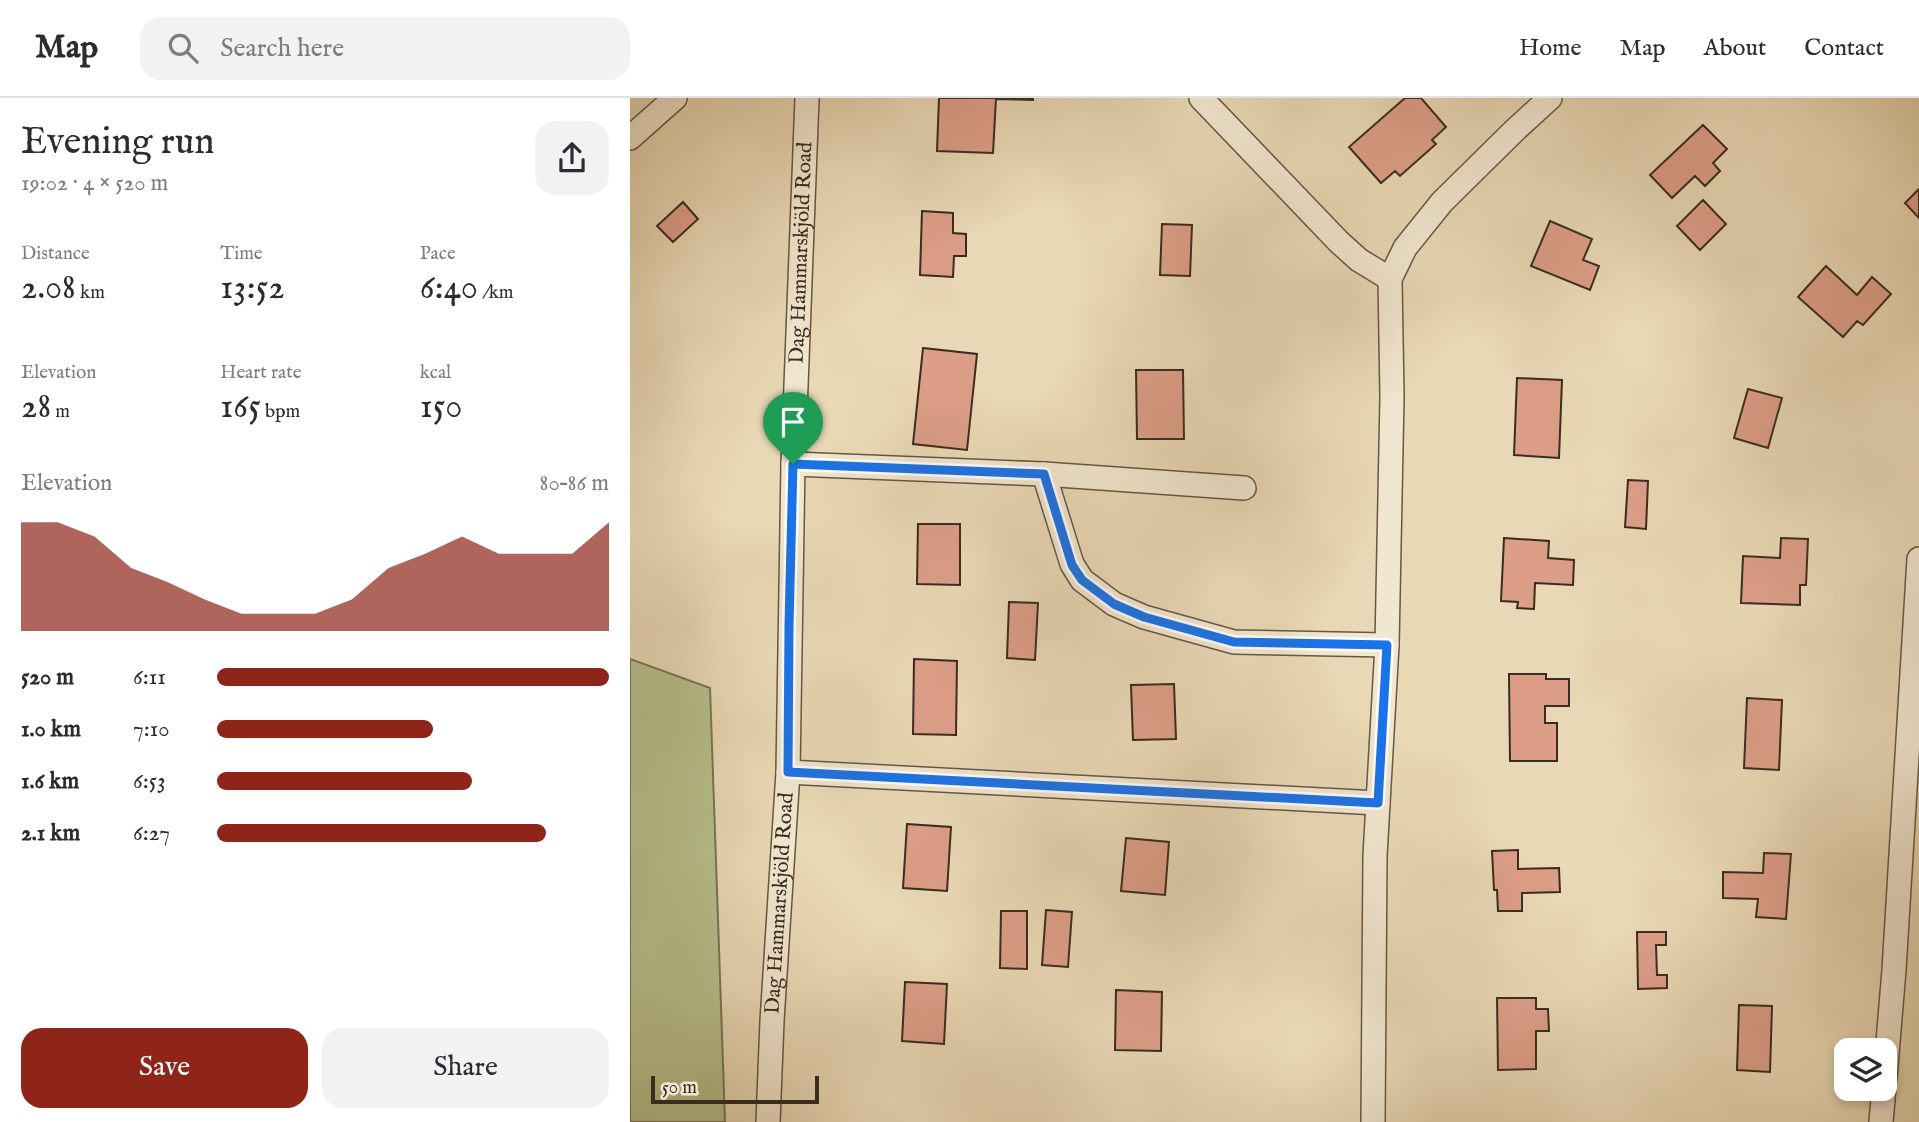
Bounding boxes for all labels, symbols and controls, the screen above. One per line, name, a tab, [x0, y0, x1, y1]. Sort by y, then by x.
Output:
search box	[140, 17, 630, 80]
text: Map	[35, 27, 98, 69]
icon: search	[164, 29, 202, 67]
text: Search here	[220, 32, 344, 65]
text: Home	[1519, 33, 1582, 64]
text: Map	[1620, 33, 1666, 64]
text: About	[1704, 33, 1766, 64]
text: Contact	[1804, 33, 1884, 64]
text: Evening run	[21, 119, 215, 167]
button: share	[535, 121, 609, 195]
street label: Dag Hammarskjöld Road	[783, 140, 819, 364]
text: 19:02 · 4 × 520 m	[21, 169, 168, 198]
text: Distance	[21, 242, 90, 266]
text: Time	[220, 242, 263, 266]
text: Pace	[420, 242, 456, 266]
text: 2.08	[21, 266, 76, 311]
text: 13:52	[220, 266, 285, 311]
text: 6:40	[420, 266, 478, 311]
text: km	[76, 281, 105, 305]
text: /km	[478, 281, 513, 305]
text: Elevation	[21, 361, 96, 385]
text: Heart rate	[220, 361, 301, 385]
text: kcal	[420, 361, 451, 385]
text: 28	[21, 385, 51, 430]
text: 165	[220, 385, 261, 430]
text: 150	[420, 385, 462, 430]
pin	[763, 392, 823, 464]
text: m	[51, 400, 70, 424]
text: bpm	[261, 400, 300, 424]
icon: arrive	[774, 403, 812, 441]
text: Elevation	[21, 469, 112, 498]
text: 80–86 m	[539, 469, 609, 498]
text: 520 m	[21, 663, 74, 692]
text: 6:11	[133, 663, 166, 692]
text: 1.0 km	[21, 715, 81, 744]
text: 7:10	[133, 715, 170, 744]
text: 1.6 km	[21, 767, 79, 796]
text: 6:53	[133, 767, 166, 796]
street label: Dag Hammarskjöld Road	[759, 791, 800, 1015]
text: 2.1 km	[21, 819, 80, 848]
text: 6:27	[133, 819, 170, 848]
button: Save	[21, 1028, 308, 1108]
button: Share	[322, 1028, 609, 1108]
map controls	[1834, 1038, 1897, 1101]
button: layers	[1834, 1038, 1897, 1101]
scale bar	[651, 1073, 819, 1105]
text: 50 m	[662, 1076, 697, 1100]

